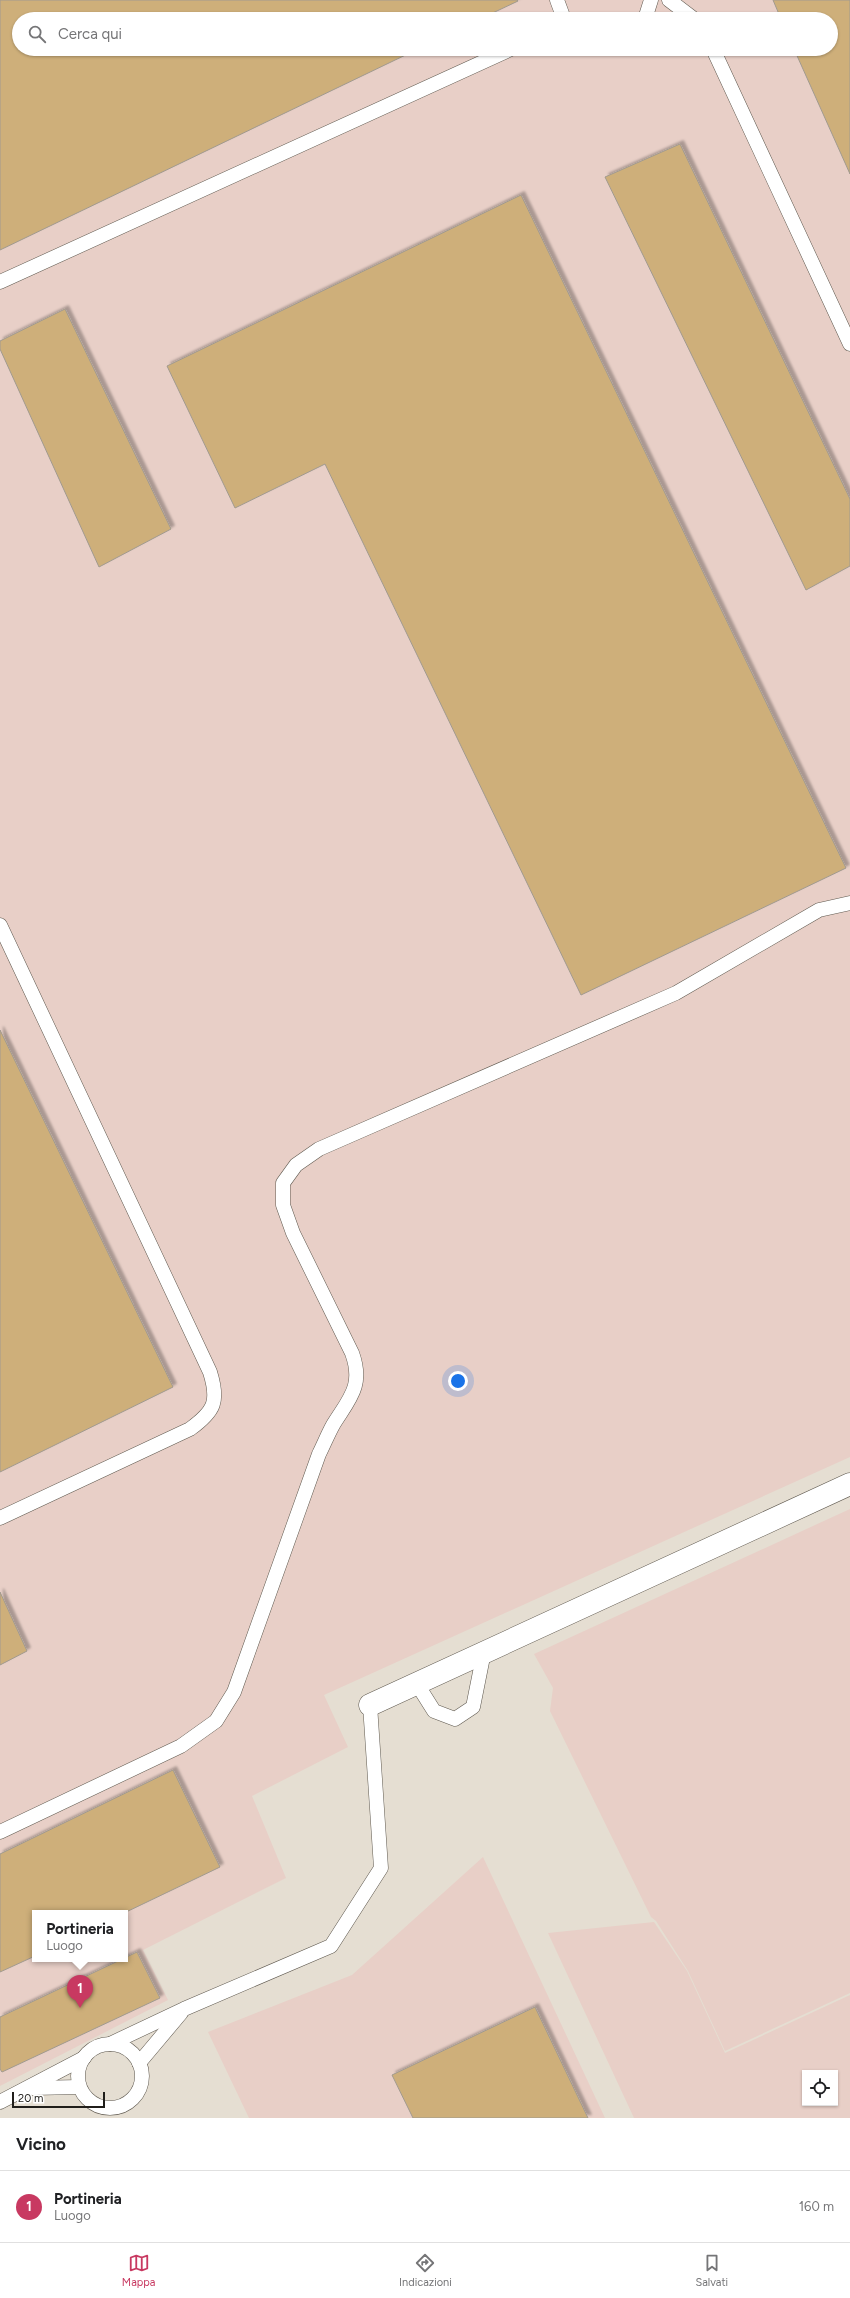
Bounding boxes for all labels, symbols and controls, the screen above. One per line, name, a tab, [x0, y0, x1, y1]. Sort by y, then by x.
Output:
search box	[12, 12, 838, 56]
icon: search	[26, 23, 48, 45]
text: Cerca qui	[58, 25, 122, 43]
your location	[448, 1371, 468, 1391]
popup	[32, 1910, 128, 1962]
text: Portineria	[46, 1920, 114, 1938]
text: Luogo	[46, 1938, 83, 1953]
pin: 1	[67, 1975, 93, 2008]
map controls	[802, 2070, 838, 2106]
button: locate	[802, 2070, 838, 2106]
scale bar	[12, 2090, 105, 2109]
text: 20 m	[18, 2092, 43, 2105]
text: Vicino	[16, 2134, 66, 2154]
text: Portineria	[54, 2190, 122, 2208]
text: 1	[26, 2199, 32, 2214]
text: 160 m	[799, 2199, 834, 2214]
text: Luogo	[54, 2208, 91, 2223]
tab: Mappa	[122, 2252, 155, 2289]
tab: Indicazioni	[399, 2252, 452, 2289]
tab: Salvati	[695, 2252, 728, 2289]

